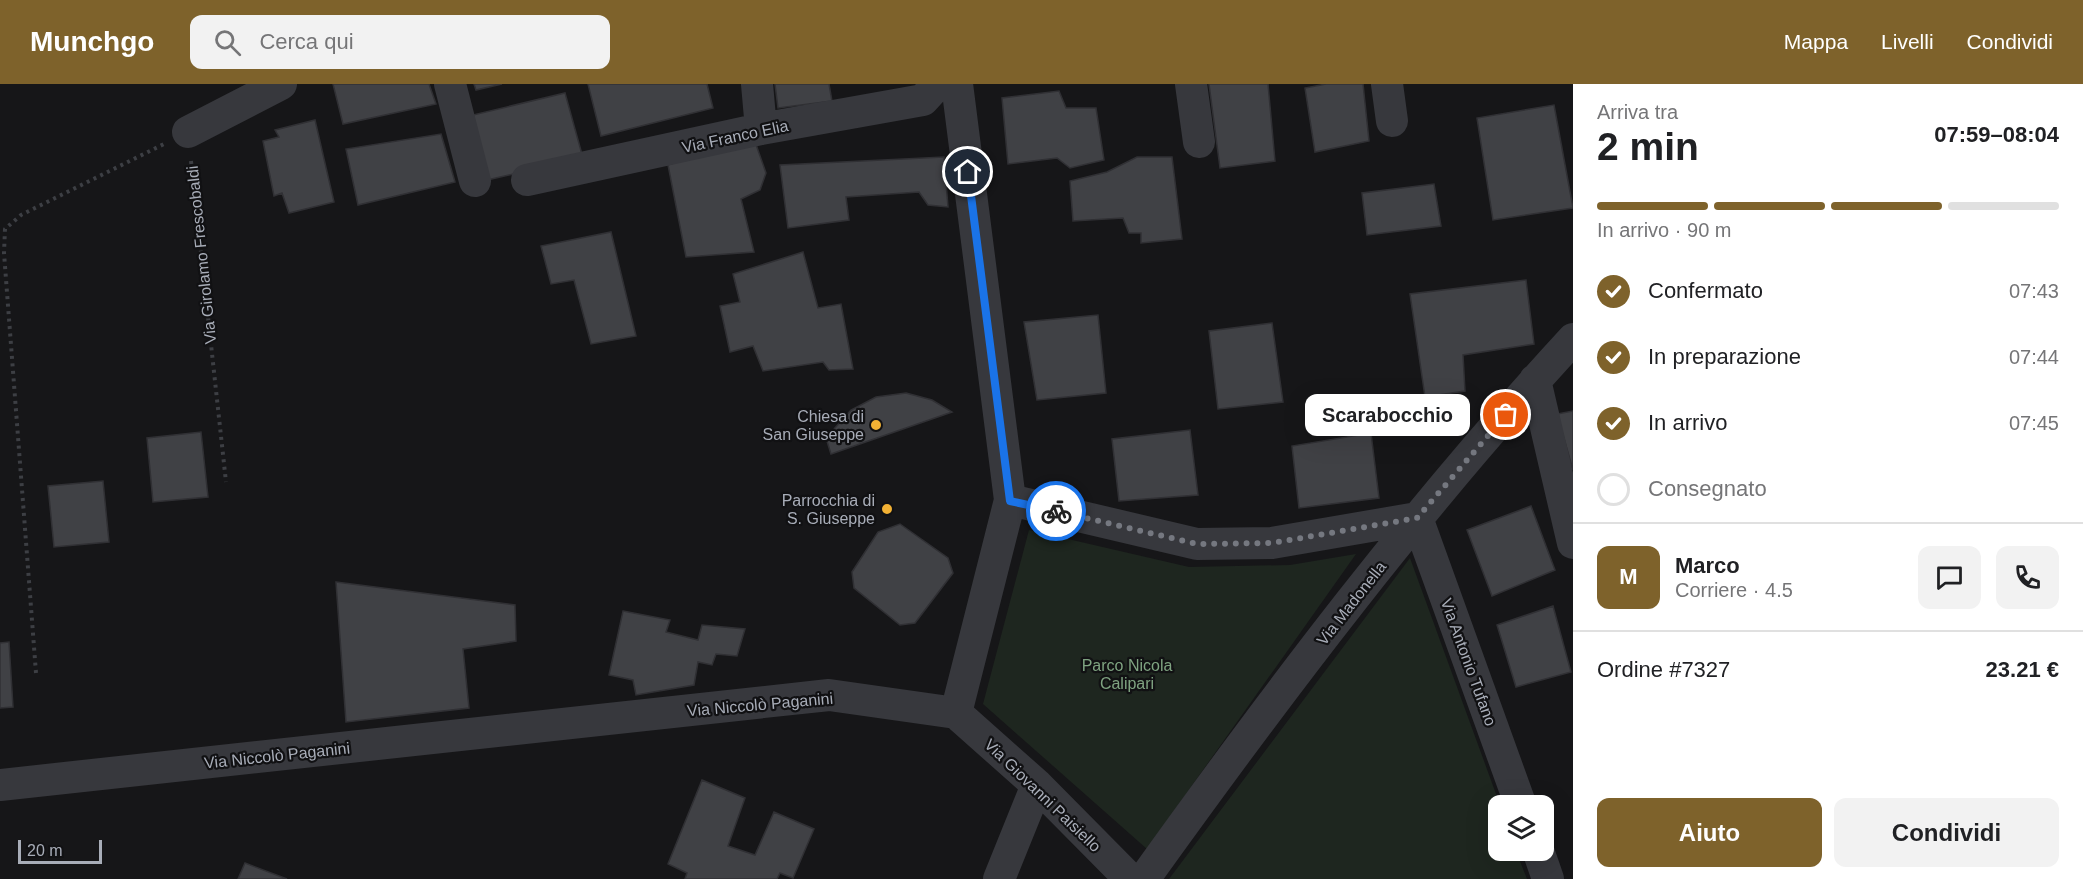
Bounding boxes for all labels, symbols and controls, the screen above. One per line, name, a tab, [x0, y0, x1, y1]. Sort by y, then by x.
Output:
search box	[190, 15, 610, 69]
text: Munchgo	[30, 26, 154, 57]
icon: search	[211, 26, 244, 59]
text: Cerca qui	[259, 29, 354, 54]
text: Mappa	[1784, 30, 1848, 53]
text: Livelli	[1881, 30, 1934, 53]
text: Condividi	[1967, 30, 2053, 53]
text: Arriva tra	[1597, 101, 1678, 123]
street label: Via Franco Elia	[680, 117, 790, 156]
text: 07:59–08:04	[1934, 122, 2059, 147]
text: 2 min	[1597, 125, 1699, 168]
pin	[942, 146, 993, 197]
icon: home	[951, 155, 984, 188]
street label: Via Girolamo Frescobaldi	[184, 165, 219, 345]
text: In arrivo · 90 m	[1597, 219, 1731, 241]
icon: check	[1597, 275, 1630, 308]
text: Confermato	[1648, 278, 1763, 303]
text: 07:43	[2009, 280, 2059, 302]
icon: check	[1597, 341, 1630, 374]
text: In preparazione	[1648, 344, 1801, 369]
text: 07:44	[2009, 346, 2059, 368]
pin	[1480, 389, 1531, 440]
callout: Scarabocchio	[1305, 394, 1470, 436]
icon: bag	[1489, 398, 1522, 431]
text: Scarabocchio	[1322, 404, 1453, 426]
icon: check	[1597, 407, 1630, 440]
place label: Chiesa di San Giuseppe	[763, 408, 864, 443]
text: In arrivo	[1648, 410, 1727, 435]
text: 07:45	[2009, 412, 2059, 434]
marker: Chiesa di San Giuseppe	[869, 418, 883, 432]
text: Consegnato	[1648, 476, 1767, 501]
courier	[1026, 481, 1086, 541]
place label: Parrocchia di S. Giuseppe	[782, 492, 875, 527]
icon: bike	[1040, 495, 1073, 528]
marker: Parrocchia di S. Giuseppe	[880, 502, 894, 516]
button: chat	[1918, 546, 1981, 609]
button: phone	[1996, 546, 2059, 609]
text: Marco	[1675, 553, 1740, 578]
street label: Via Madonella	[1314, 558, 1389, 648]
text: M	[1619, 564, 1638, 589]
text: Corriere · 4.5	[1675, 579, 1793, 601]
street label: Via Antonio Tufano	[1438, 596, 1499, 728]
park label: Parco Nicola Calipari	[1082, 657, 1172, 692]
text: Ordine #7327	[1597, 657, 1730, 682]
text: 23.21 €	[1986, 657, 2059, 682]
street label: Via Niccolò Paganini	[686, 690, 834, 719]
street label: Via Giovanni Paisiello	[981, 736, 1104, 855]
street label: Via Niccolò Paganini	[203, 739, 351, 772]
map controls	[1488, 795, 1554, 861]
button: layers	[1488, 795, 1554, 861]
button: Aiuto	[1597, 798, 1822, 867]
button: Condividi	[1834, 798, 2059, 867]
scale bar	[18, 837, 102, 864]
text: 20 m	[27, 842, 63, 859]

